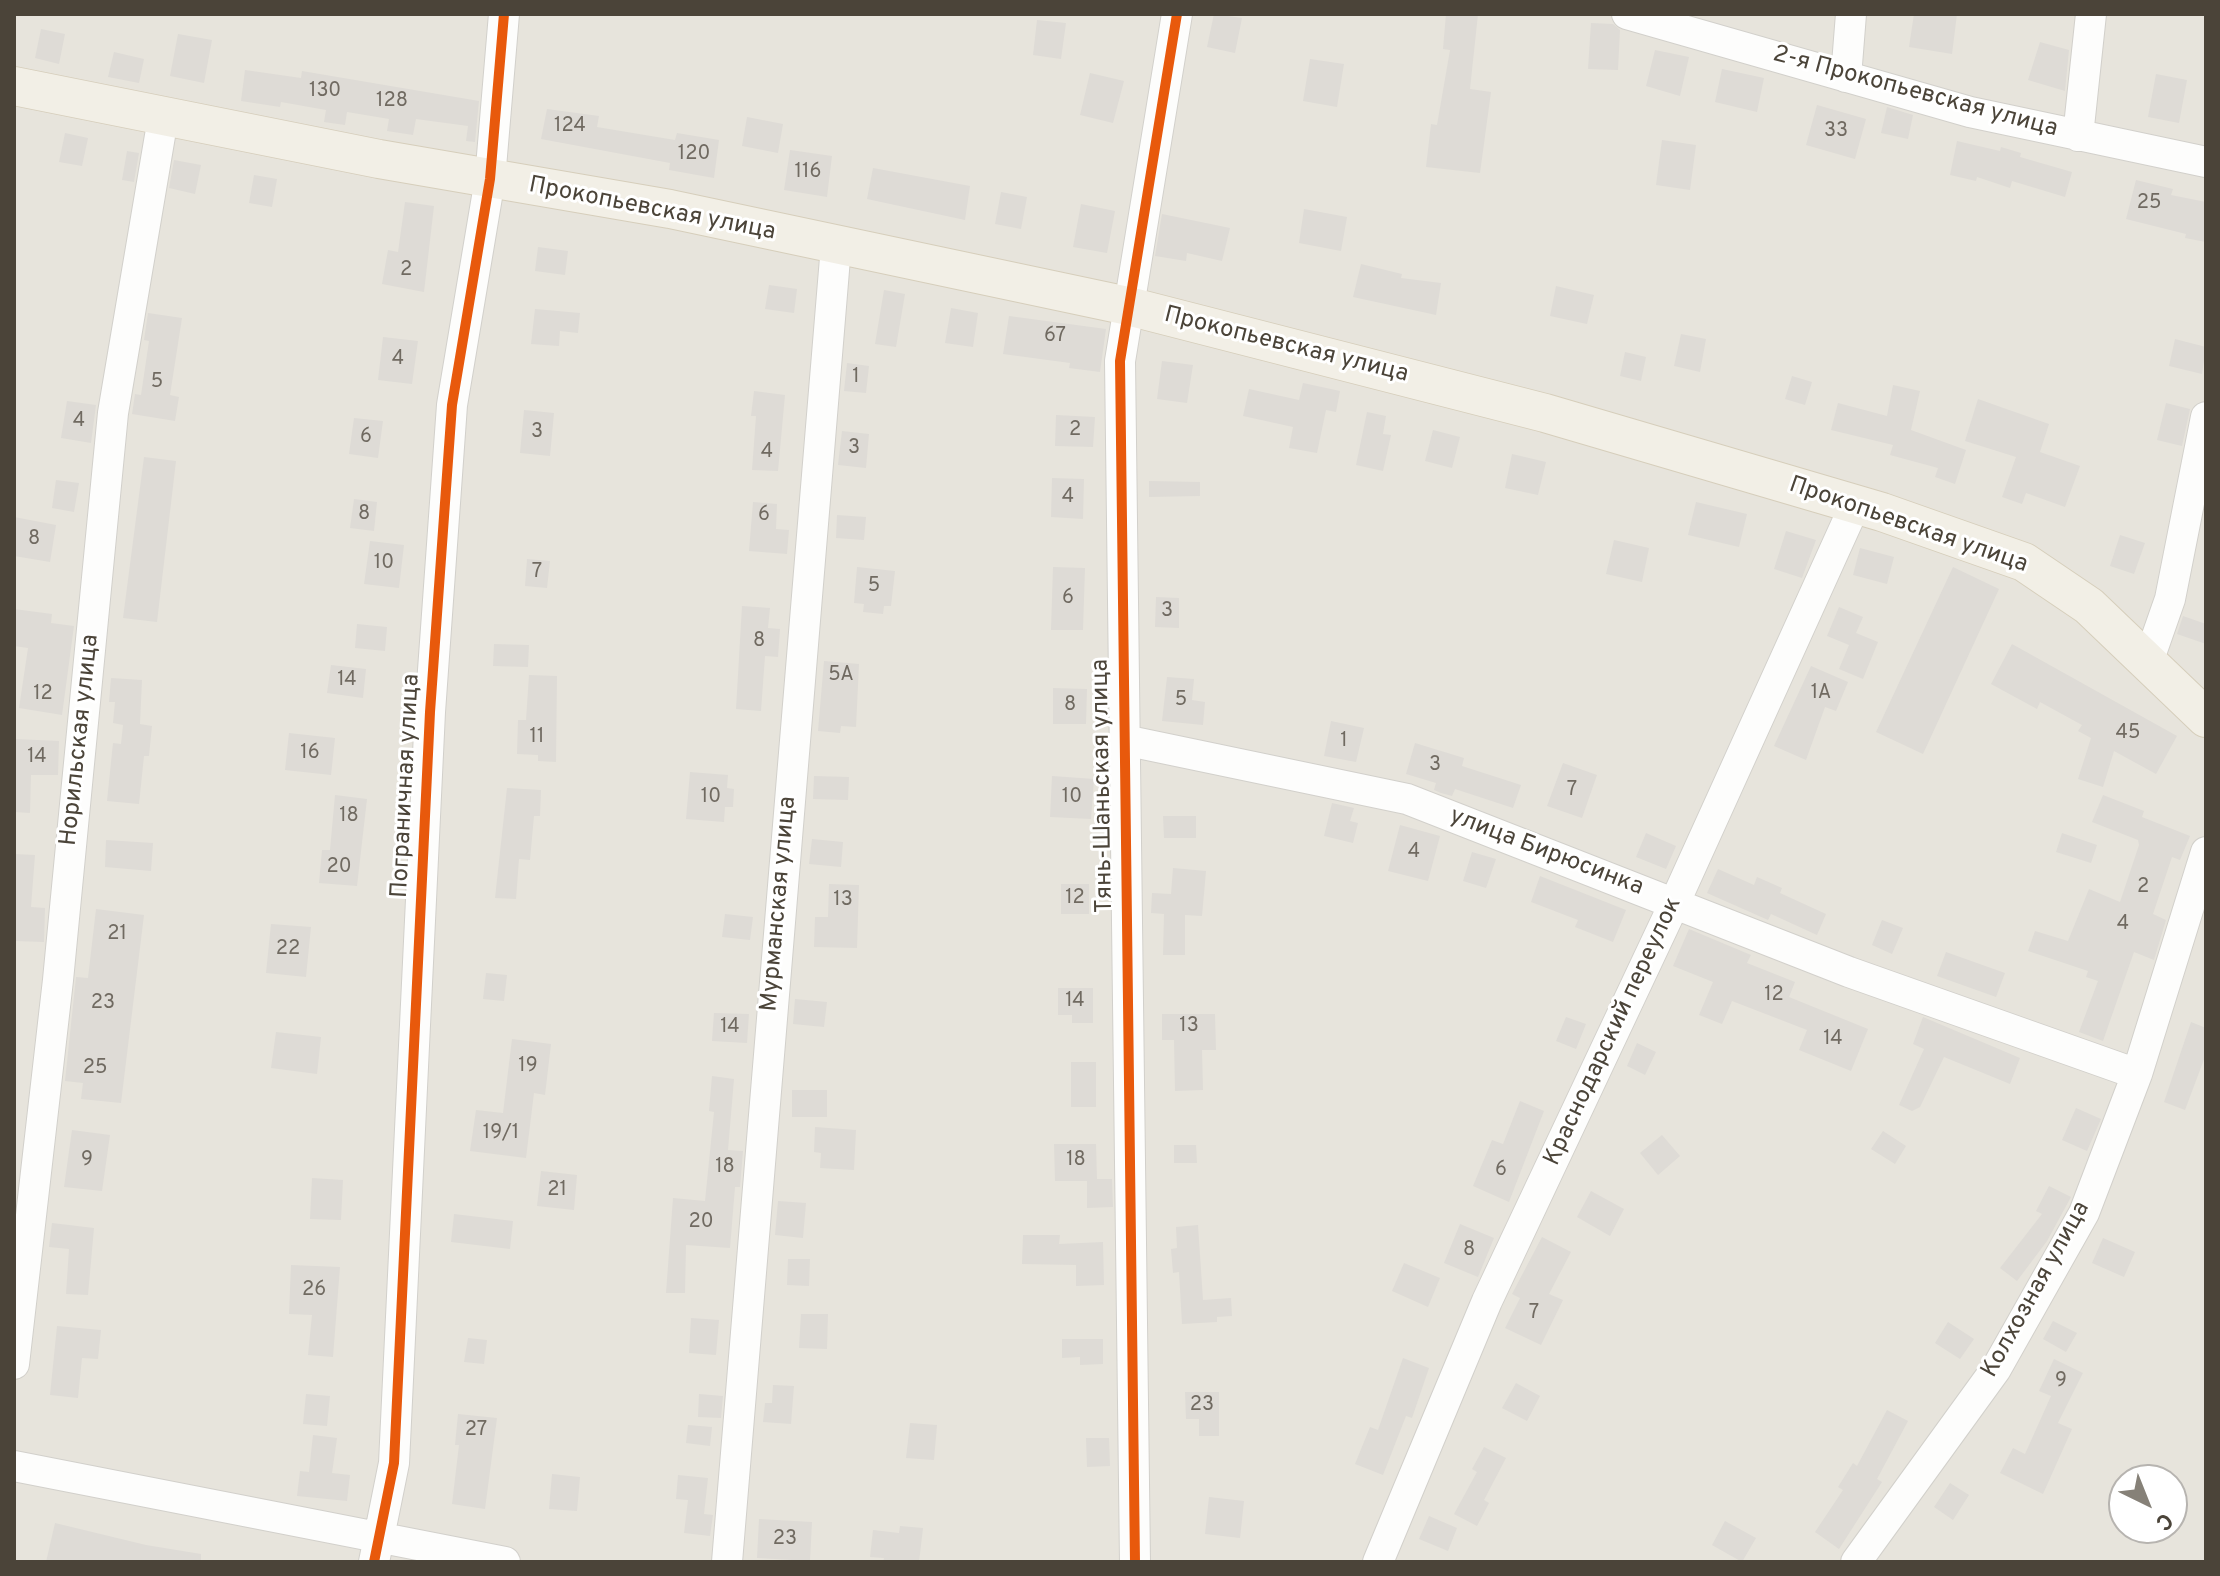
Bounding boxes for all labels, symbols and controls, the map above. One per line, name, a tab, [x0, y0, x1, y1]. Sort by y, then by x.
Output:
street label: 2-я Прокопьевская улица	[1769, 41, 2061, 145]
house number: 130	[309, 80, 341, 104]
house number: 128	[376, 90, 408, 114]
house number: 124	[554, 115, 586, 139]
house number: 33	[1824, 120, 1848, 144]
house number: 120	[678, 143, 710, 167]
house number: 116	[795, 161, 821, 185]
street label: Прокопьевская улица	[526, 172, 778, 248]
house number: 25	[2137, 192, 2161, 216]
house number: 2	[400, 259, 412, 283]
street label: Прокопьевская улица	[1161, 302, 1411, 390]
house number: 67	[1044, 325, 1066, 349]
house number: 4	[392, 348, 404, 372]
house number: 1	[852, 366, 860, 390]
house number: 5	[151, 371, 163, 395]
house number: 4	[73, 410, 85, 434]
house number: 2	[1069, 419, 1081, 443]
house number: 3	[531, 421, 543, 445]
house number: 6	[360, 426, 372, 450]
house number: 3	[848, 437, 860, 461]
house number: 4	[761, 441, 773, 465]
street label: Прокопьевская улица	[1785, 472, 2031, 580]
house number: 4	[1062, 486, 1074, 510]
house number: 8	[358, 503, 370, 527]
house number: 6	[758, 504, 770, 528]
house number: 8	[28, 528, 40, 552]
house number: 10	[374, 552, 394, 576]
house number: 7	[532, 561, 542, 585]
house number: 5	[868, 575, 880, 599]
house number: 6	[1062, 587, 1074, 611]
house number: 3	[1161, 600, 1173, 624]
house number: 8	[753, 630, 765, 654]
street label: Норильская улица	[56, 633, 106, 847]
street label: Тянь-Шаньская улица	[1087, 659, 1121, 913]
house number: 5А	[828, 664, 854, 688]
house number: 14	[337, 669, 357, 693]
street label: Пограничная улица	[387, 673, 427, 899]
house number: 1А	[1811, 682, 1831, 706]
house number: 12	[33, 683, 53, 707]
house number: 5	[1175, 689, 1187, 713]
house number: 8	[1064, 694, 1076, 718]
house number: 45	[2116, 722, 2140, 746]
house number: 11	[530, 726, 544, 750]
house number: 1	[1340, 730, 1348, 754]
house number: 16	[300, 742, 320, 766]
house number: 14	[27, 746, 47, 770]
house number: 3	[1429, 754, 1441, 778]
house number: 7	[1567, 779, 1577, 803]
house number: 10	[701, 786, 721, 810]
house number: 10	[1062, 786, 1082, 810]
street label: Мурманская улица	[756, 795, 804, 1013]
street label: улица Бирюсинка	[1445, 803, 1647, 903]
house number: 18	[339, 805, 359, 829]
house number: 4	[1408, 841, 1420, 865]
house number: 20	[326, 856, 352, 880]
house number: 2	[2137, 876, 2149, 900]
house number: 12	[1065, 887, 1085, 911]
house number: 13	[833, 889, 853, 913]
street label: Краснодарский переулок	[1539, 893, 1689, 1171]
house number: 4	[2117, 913, 2129, 937]
house number: 21	[107, 923, 127, 947]
house number: 22	[276, 938, 300, 962]
house number: 12	[1764, 984, 1784, 1008]
house number: 14	[1065, 990, 1085, 1014]
house number: 23	[91, 992, 115, 1016]
house number: 13	[1179, 1015, 1199, 1039]
house number: 14	[720, 1016, 740, 1040]
house number: 14	[1823, 1028, 1843, 1052]
house number: 19	[518, 1055, 538, 1079]
house number: 25	[83, 1057, 107, 1081]
house number: 19/1	[483, 1122, 519, 1146]
house number: 9	[81, 1149, 93, 1173]
house number: 18	[1066, 1149, 1086, 1173]
house number: 18	[715, 1156, 735, 1180]
house number: 6	[1495, 1159, 1507, 1183]
house number: 21	[547, 1179, 567, 1203]
street label: Колхозная улица	[1977, 1197, 2097, 1383]
house number: 20	[688, 1211, 714, 1235]
house number: 8	[1463, 1239, 1475, 1263]
house number: 26	[302, 1279, 326, 1303]
house number: 7	[1529, 1302, 1539, 1326]
house number: 9	[2055, 1370, 2067, 1394]
house number: 23	[1190, 1394, 1214, 1418]
house number: 27	[465, 1419, 487, 1443]
north arrow	[2108, 1464, 2188, 1544]
text: С	[2149, 1506, 2178, 1535]
house number: 23	[773, 1528, 797, 1552]

